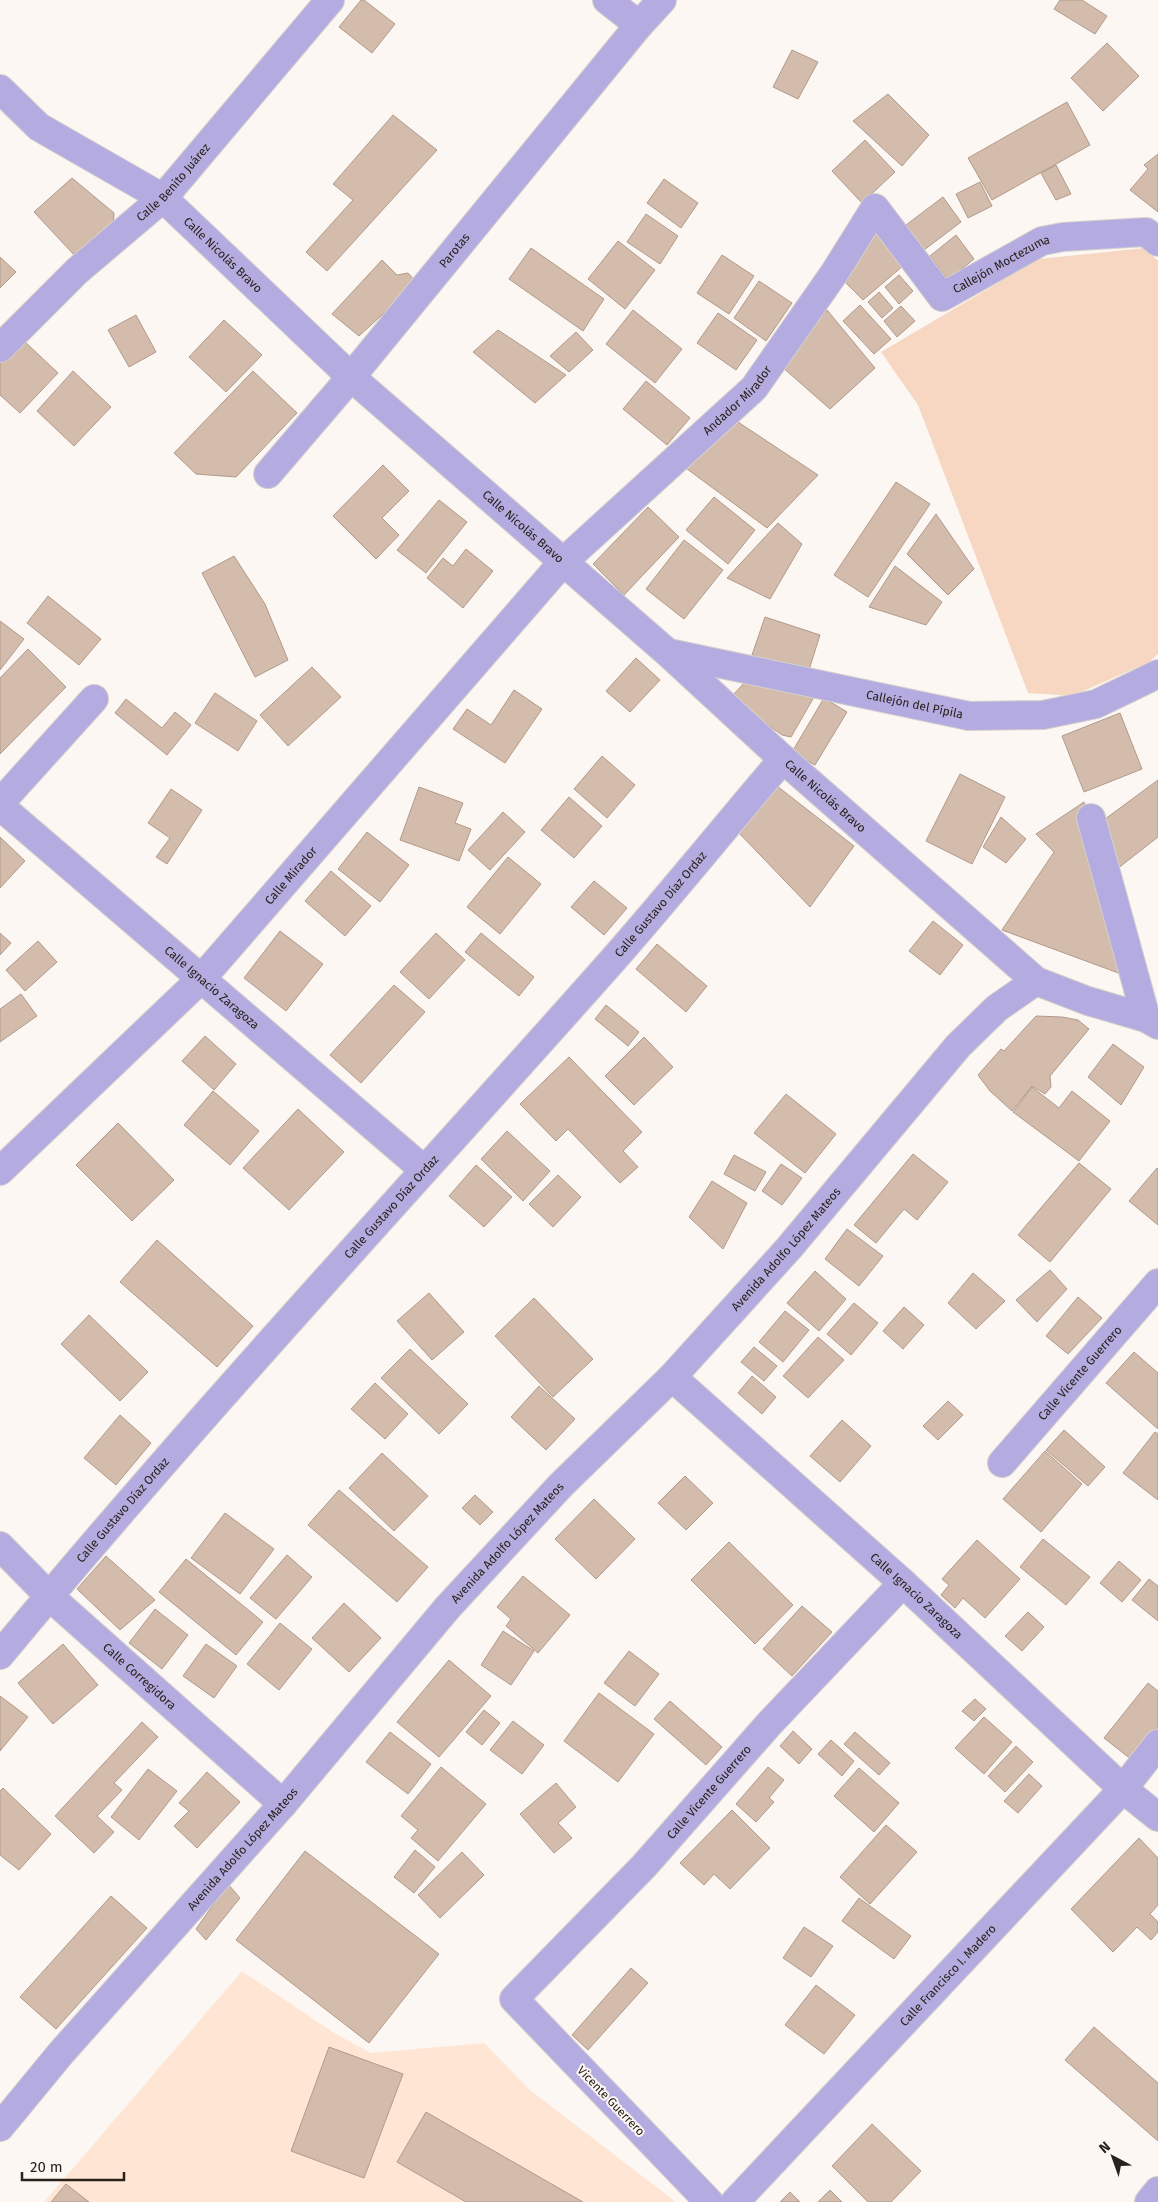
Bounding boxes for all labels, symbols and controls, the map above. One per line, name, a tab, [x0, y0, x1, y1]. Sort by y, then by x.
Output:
street label: Calle Benito Juárez	[134, 141, 213, 224]
street label: Calle Nicolás Bravo	[181, 214, 265, 296]
street label: Parotas	[436, 230, 473, 271]
street label: Callejón Moctezuma	[950, 233, 1051, 296]
street label: Andador Mirador	[700, 363, 775, 438]
street label: Calle Nicolás Bravo	[479, 488, 567, 566]
street label: Callejón del Pípila	[865, 688, 964, 722]
street label: Calle Nicolás Bravo	[782, 757, 869, 836]
street label: Calle Mirador	[262, 843, 320, 907]
street label: Calle Gustavo Díaz Ordaz	[612, 849, 709, 960]
street label: Calle Ignacio Zaragoza	[161, 943, 262, 1032]
street label: Calle Gustavo Díaz Ordaz	[341, 1152, 442, 1262]
street label: Avenida Adolfo López Mateos	[728, 1184, 844, 1314]
street label: Calle Vicente Guerrero	[1035, 1323, 1125, 1423]
street label: Calle Gustavo Díaz Ordaz	[74, 1455, 172, 1565]
street label: Avenida Adolfo López Mateos	[448, 1479, 567, 1606]
street label: Calle Ignacio Zaragoza	[867, 1550, 965, 1642]
street label: Calle Corregidora	[100, 1640, 179, 1713]
street label: Calle Vicente Guerrero	[664, 1742, 754, 1842]
street label: Avenida Adolfo López Mateos	[185, 1785, 301, 1913]
street label: Calle Francisco I. Madero	[897, 1922, 999, 2029]
street label: Vicente Guerrero	[574, 2063, 648, 2139]
north arrow	[1088, 2132, 1138, 2182]
text: N	[1096, 2138, 1114, 2157]
scale bar	[22, 2150, 125, 2182]
text: 20 m	[30, 2158, 63, 2176]

